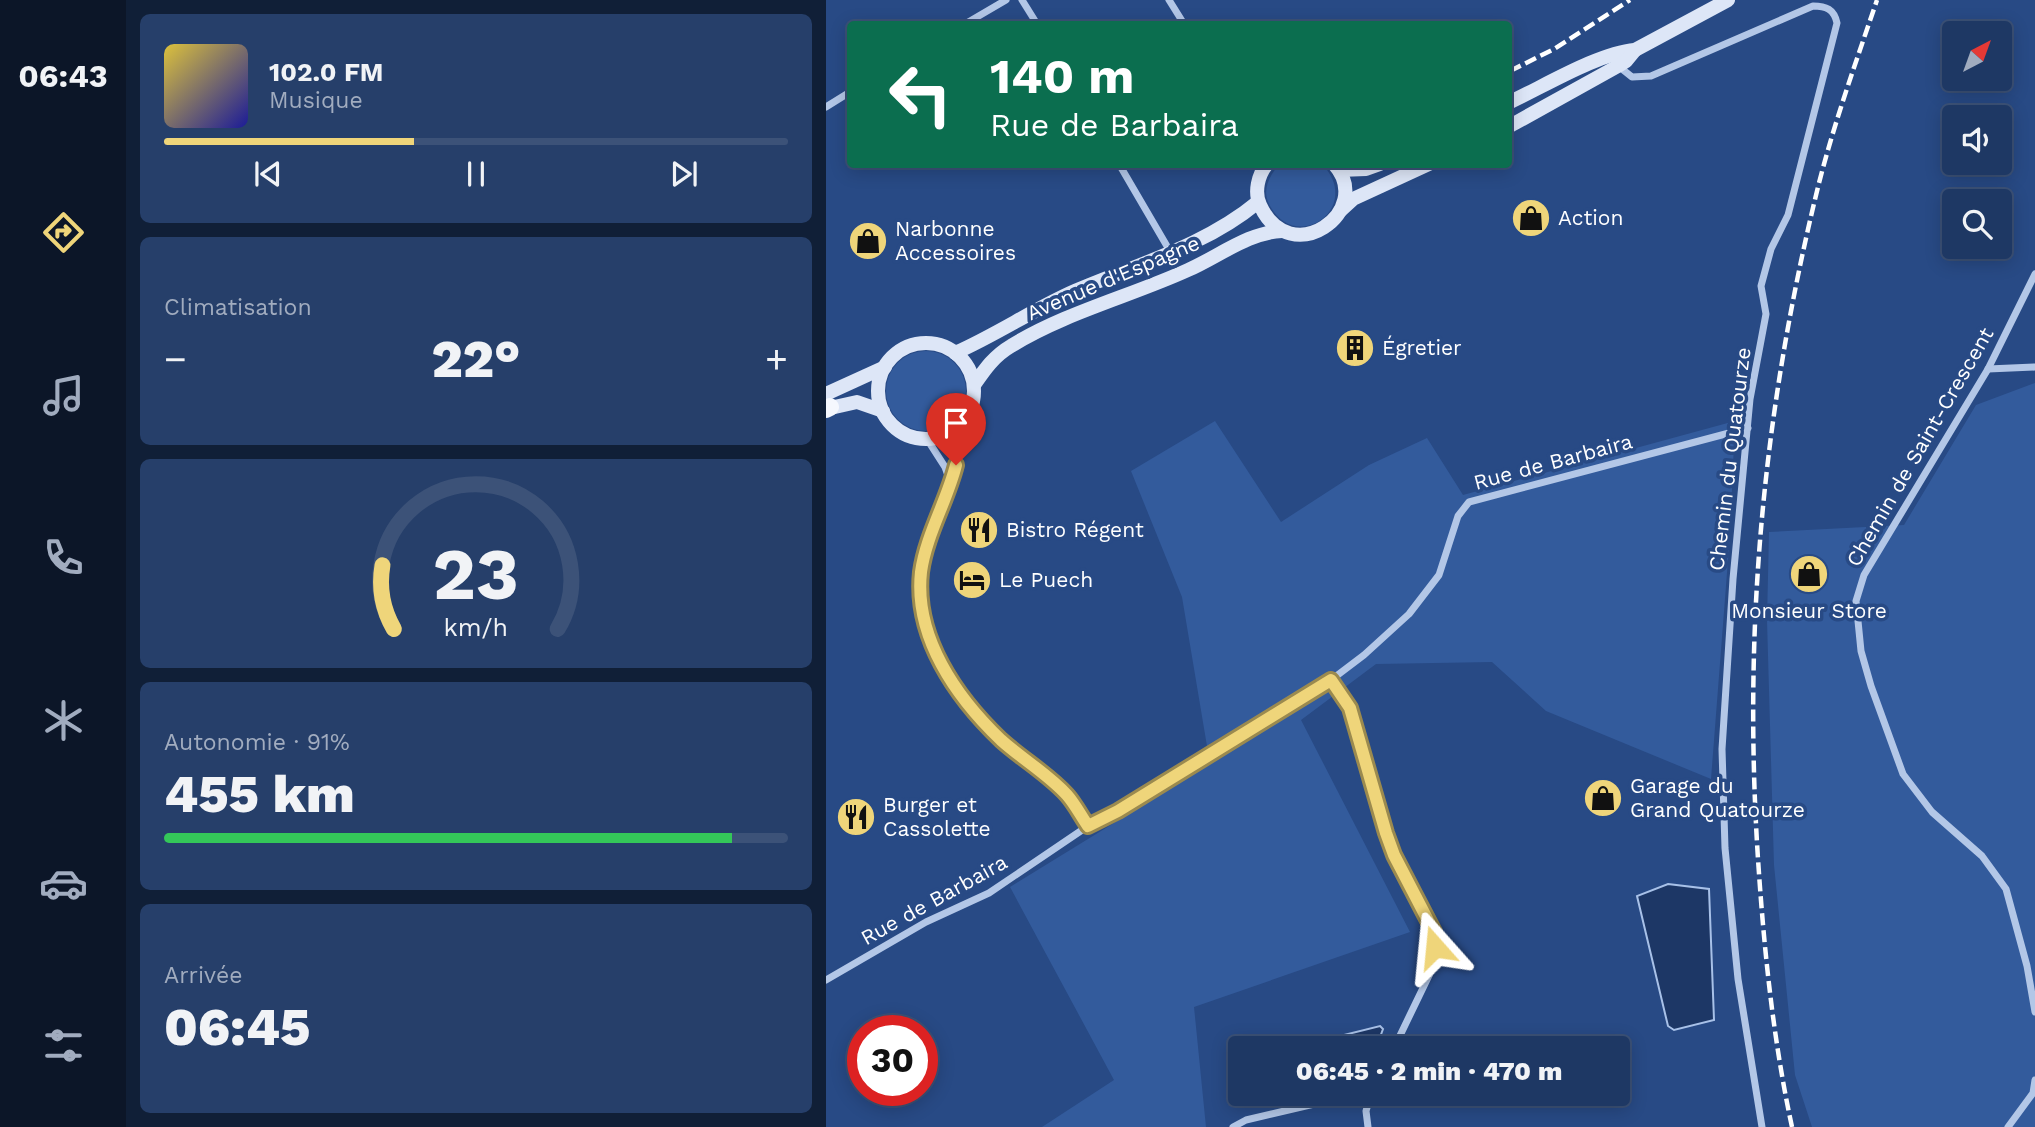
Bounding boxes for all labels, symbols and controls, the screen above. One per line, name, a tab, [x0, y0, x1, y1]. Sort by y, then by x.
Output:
north arrow	[1942, 21, 2012, 91]
map controls	[1942, 21, 2012, 259]
text: 140 m	[990, 47, 1134, 105]
icon: left	[875, 49, 966, 140]
text: 06:43	[18, 57, 108, 95]
text: 102.0 FM	[269, 57, 384, 87]
text: Musique	[269, 87, 363, 114]
button: sound	[1942, 105, 2012, 175]
text: Rue de Barbaira	[990, 106, 1239, 144]
icon: previous	[249, 155, 287, 193]
icon: pause	[457, 155, 495, 193]
icon: next	[665, 155, 703, 193]
button: search	[1942, 189, 2012, 259]
shop icon: Action	[1510, 197, 1552, 239]
place label: Action	[1558, 205, 1623, 230]
icon: directions	[39, 208, 88, 257]
place label: Narbonne Accessoires	[895, 216, 1016, 265]
shop icon: Narbonne Accessoires	[847, 220, 889, 262]
street label: Avenue d'Espagne	[1023, 230, 1203, 325]
text: Climatisation	[164, 294, 312, 321]
street label: Chemin de Saint-Crescent	[1841, 323, 1998, 571]
building icon: Égretier	[1334, 327, 1376, 369]
text: 22°	[432, 329, 520, 390]
place label: Égretier	[1382, 335, 1462, 360]
text: −	[164, 337, 187, 381]
text: +	[765, 337, 788, 381]
street label: Chemin du Quatourze	[1703, 346, 1756, 572]
icon: music	[39, 371, 88, 420]
pin	[926, 393, 986, 465]
icon: arrive	[937, 404, 975, 442]
street label: Rue de Barbaira	[1471, 428, 1635, 495]
restaurant icon: Bistro Régent	[958, 509, 1000, 551]
place label: Bistro Régent	[1006, 517, 1144, 542]
text: 23	[433, 532, 519, 618]
icon: phone	[39, 533, 88, 582]
shop icon: Monsieur Store	[1788, 553, 1830, 595]
hotel icon: Le Puech	[951, 559, 993, 601]
place label: Le Puech	[999, 567, 1093, 592]
place label: Monsieur Store	[1731, 598, 1887, 623]
text: km/h	[444, 613, 508, 642]
icon: climate	[39, 696, 88, 745]
text: Autonomie · 91%	[164, 729, 350, 756]
text: 455 km	[164, 764, 355, 825]
place label: Garage du Grand Quatourze	[1630, 773, 1805, 822]
shop icon: Garage du Grand Quatourze	[1582, 777, 1624, 819]
place label: Burger et Cassolette	[883, 792, 991, 841]
restaurant icon: Burger et Cassolette	[835, 796, 877, 838]
street label: Rue de Barbaira	[856, 849, 1011, 950]
icon: car	[39, 859, 88, 908]
position arrow	[1398, 910, 1472, 984]
text: Arrivée	[164, 962, 243, 989]
text: 06:45	[164, 997, 310, 1058]
speed limit sign: 30	[847, 1015, 938, 1106]
icon: filters	[39, 1021, 88, 1070]
text: 06:45 · 2 min · 470 m	[1296, 1056, 1562, 1086]

